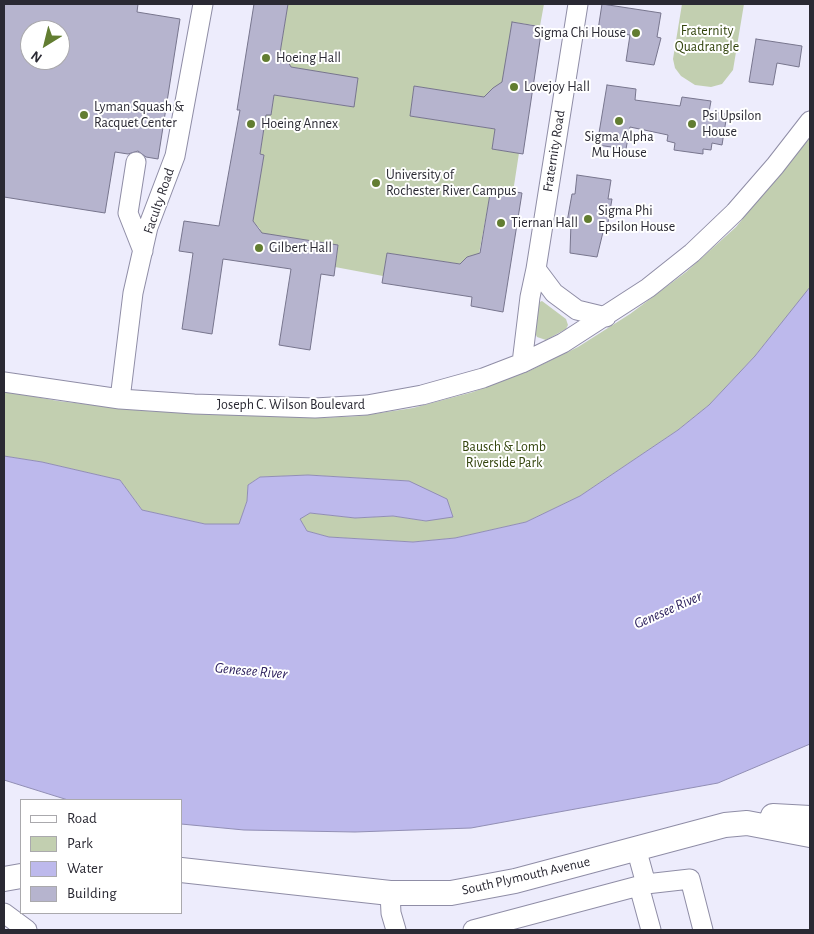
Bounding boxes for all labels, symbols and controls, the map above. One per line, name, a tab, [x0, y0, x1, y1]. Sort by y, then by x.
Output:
north arrow	[20, 20, 70, 70]
park label: Fraternity Quadrangle	[675, 23, 739, 56]
place label: Sigma Chi House	[534, 25, 626, 41]
marker: Sigma Chi House	[630, 27, 642, 39]
text: N	[29, 48, 45, 65]
place label: Hoeing Hall	[276, 50, 341, 66]
marker: Hoeing Hall	[260, 52, 272, 64]
place label: Lovejoy Hall	[524, 79, 590, 95]
marker: Lovejoy Hall	[508, 81, 520, 93]
place label: Lyman Squash & Racquet Center	[94, 99, 184, 132]
place label: Psi Upsilon House	[702, 108, 762, 140]
marker: Lyman Squash & Racquet Center	[78, 109, 90, 121]
street label: Fraternity Road	[539, 109, 569, 193]
marker: Sigma Alpha Mu House	[613, 115, 625, 127]
place label: Hoeing Annex	[261, 116, 338, 132]
marker: Hoeing Annex	[245, 118, 257, 130]
marker: Psi Upsilon House	[686, 118, 698, 130]
place label: Sigma Alpha Mu House	[584, 129, 654, 162]
street label: Faculty Road	[140, 166, 178, 236]
place label: University of Rochester River Campus	[386, 167, 516, 200]
marker: University of Rochester River Campus	[370, 177, 382, 189]
place label: Sigma Phi Epsilon House	[598, 203, 675, 236]
marker: Sigma Phi Epsilon House	[582, 213, 594, 225]
place label: Tiernan Hall	[511, 215, 578, 231]
marker: Tiernan Hall	[495, 217, 507, 229]
place label: Gilbert Hall	[269, 240, 332, 256]
marker: Gilbert Hall	[253, 242, 265, 254]
street label: Joseph C. Wilson Boulevard	[217, 397, 365, 413]
park label: Bausch & Lomb Riverside Park	[462, 439, 546, 472]
water label: Genesee River	[631, 587, 705, 633]
water label: Genesee River	[214, 659, 288, 683]
legend	[20, 799, 182, 914]
text: Road	[67, 811, 97, 826]
text: Park	[67, 836, 93, 851]
street label: South Plymouth Avenue	[460, 853, 592, 899]
text: Water	[67, 861, 103, 876]
text: Building	[67, 886, 117, 901]

